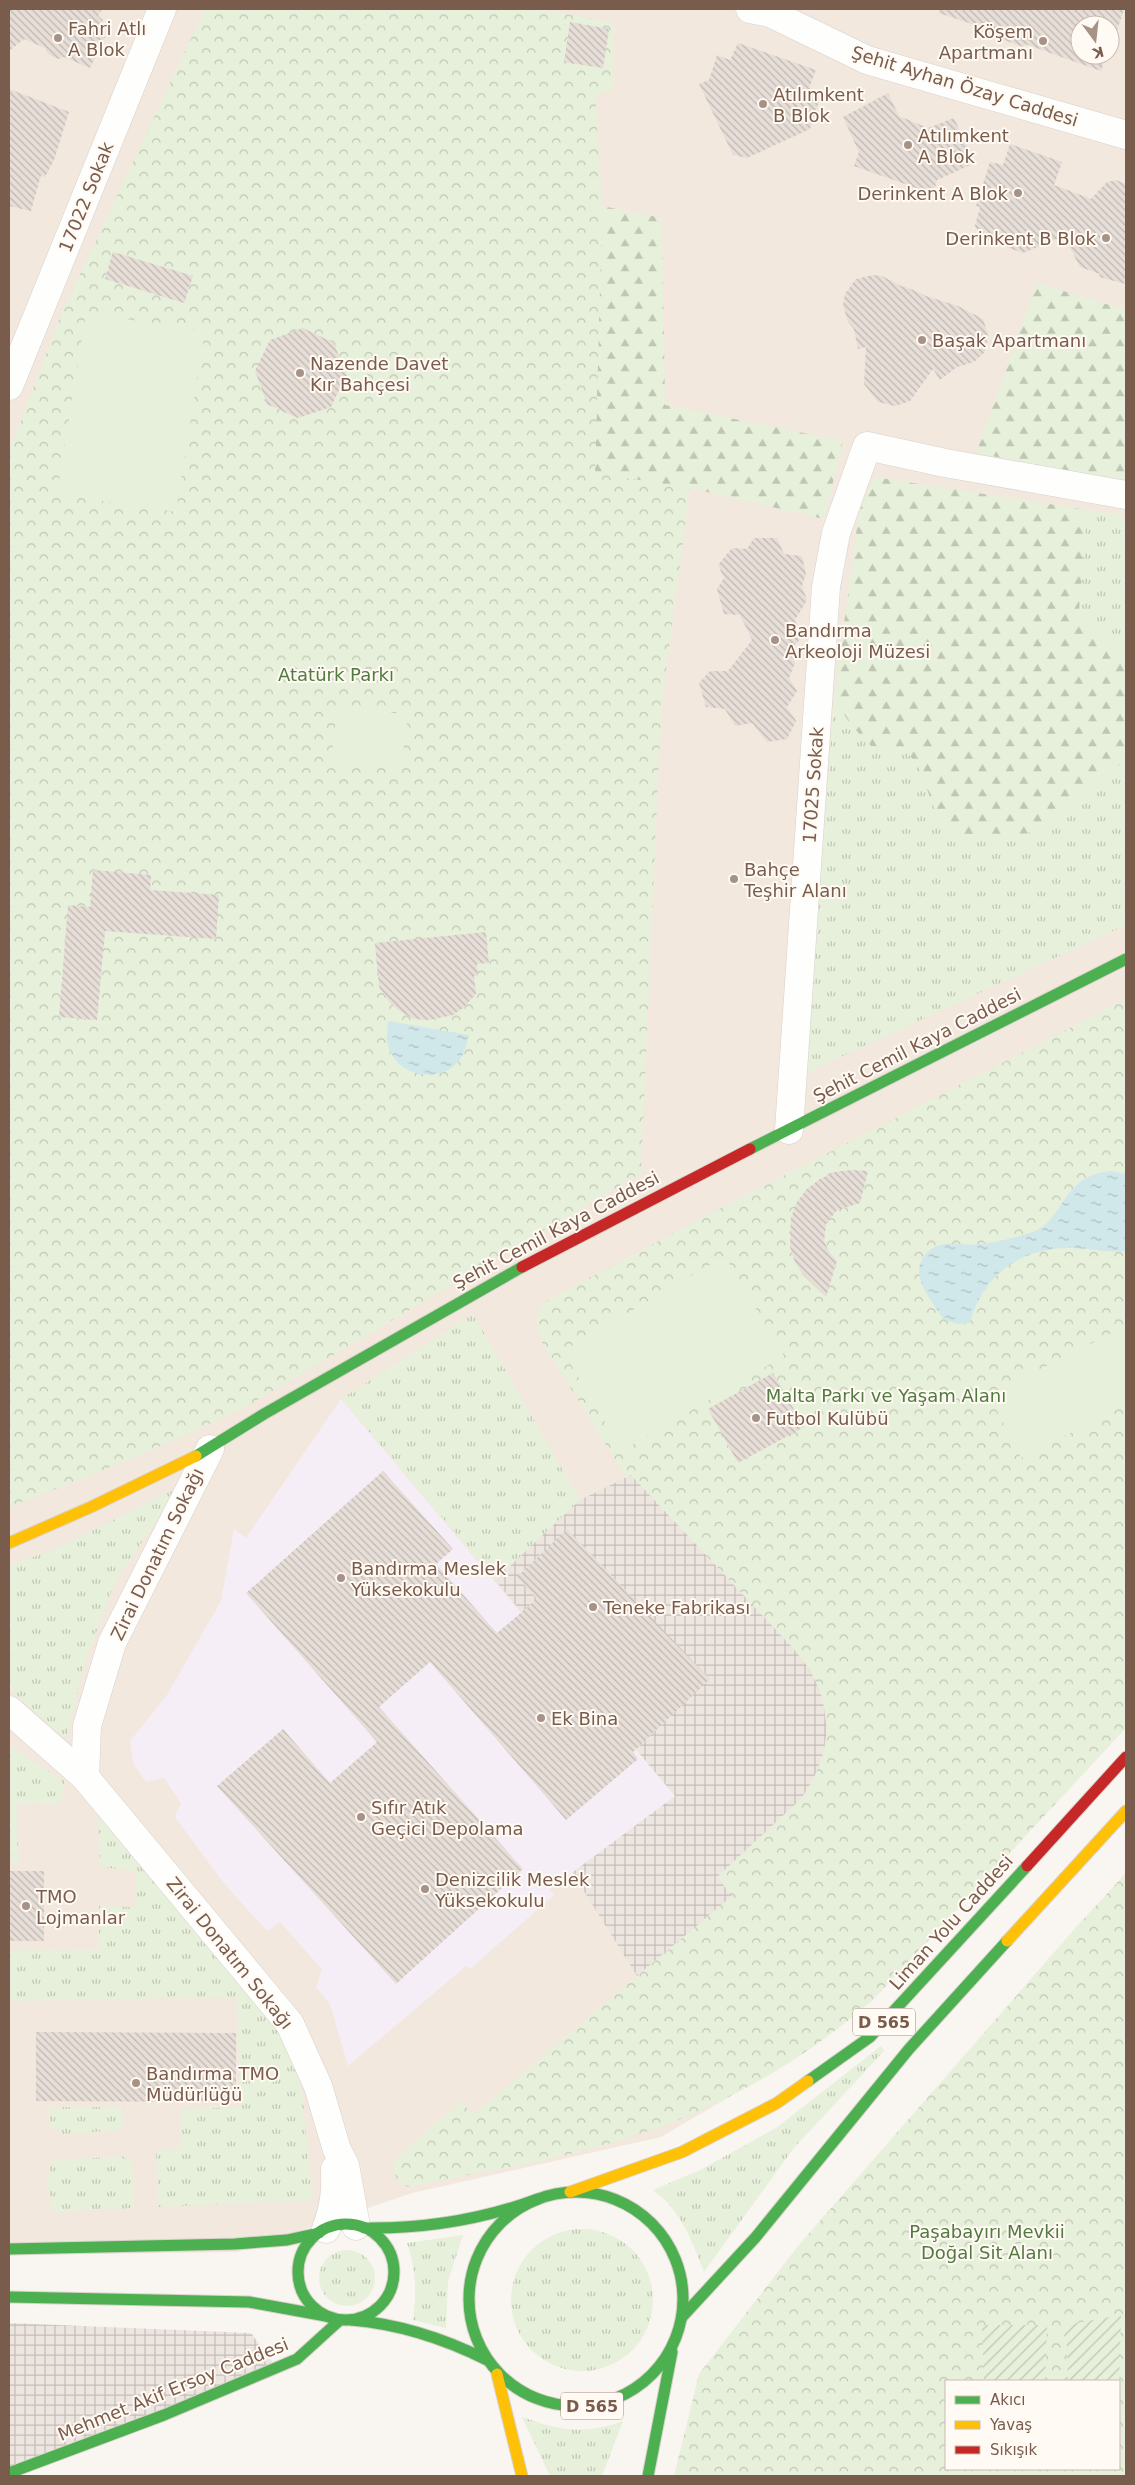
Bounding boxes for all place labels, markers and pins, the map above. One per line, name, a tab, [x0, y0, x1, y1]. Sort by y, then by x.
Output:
place label: Fahri Atlı A Blok	[68, 18, 146, 60]
place label: Köşem Apartmanı	[939, 21, 1033, 63]
marker: Fahri Atlı A Blok	[52, 32, 64, 44]
marker: Köşem Apartmanı	[1037, 35, 1049, 47]
place label: Atılımkent B Blok	[773, 84, 864, 126]
marker: Atılımkent B Blok	[757, 98, 769, 110]
place label: Atılımkent A Blok	[918, 125, 1009, 167]
marker: Atılımkent A Blok	[902, 139, 914, 151]
place label: Derinkent A Blok	[857, 183, 1009, 204]
marker: Derinkent A Blok	[1012, 187, 1024, 199]
place label: Derinkent B Blok	[945, 228, 1097, 249]
marker: Derinkent B Blok	[1100, 232, 1112, 244]
place label: Başak Apartmanı	[932, 330, 1086, 351]
marker: Başak Apartmanı	[916, 334, 928, 346]
place label: Nazende Davet Kır Bahçesi	[310, 353, 448, 395]
marker: Nazende Davet Kır Bahçesi	[294, 367, 306, 379]
place label: Bandırma Arkeoloji Müzesi	[785, 620, 930, 662]
marker: Bandırma Arkeoloji Müzesi	[769, 634, 781, 646]
place label: Bahçe Teşhir Alanı	[743, 859, 847, 901]
marker: Bahçe Teşhir Alanı	[728, 873, 740, 885]
place label: Futbol Kulübü	[766, 1408, 889, 1429]
marker: Futbol Kulübü	[750, 1412, 762, 1424]
place label: Bandırma Meslek Yüksekokulu	[350, 1558, 507, 1600]
marker: Bandırma Meslek Yüksekokulu	[335, 1572, 347, 1584]
place label: Teneke Fabrikası	[602, 1597, 750, 1618]
marker: Teneke Fabrikası	[587, 1601, 599, 1613]
place label: Ek Bina	[551, 1708, 618, 1729]
marker: Ek Bina	[535, 1712, 547, 1724]
place label: Sıfır Atık Geçici Depolama	[371, 1797, 524, 1839]
marker: Sıfır Atık Geçici Depolama	[355, 1811, 367, 1823]
place label: Denizcilik Meslek Yüksekokulu	[434, 1869, 590, 1911]
marker: Denizcilik Meslek Yüksekokulu	[419, 1883, 431, 1895]
place label: TMO Lojmanlar	[35, 1886, 126, 1928]
marker: TMO Lojmanlar	[20, 1900, 32, 1912]
place label: Bandırma TMO Müdürlüğü	[146, 2063, 279, 2105]
marker: Bandırma TMO Müdürlüğü	[130, 2077, 142, 2089]

